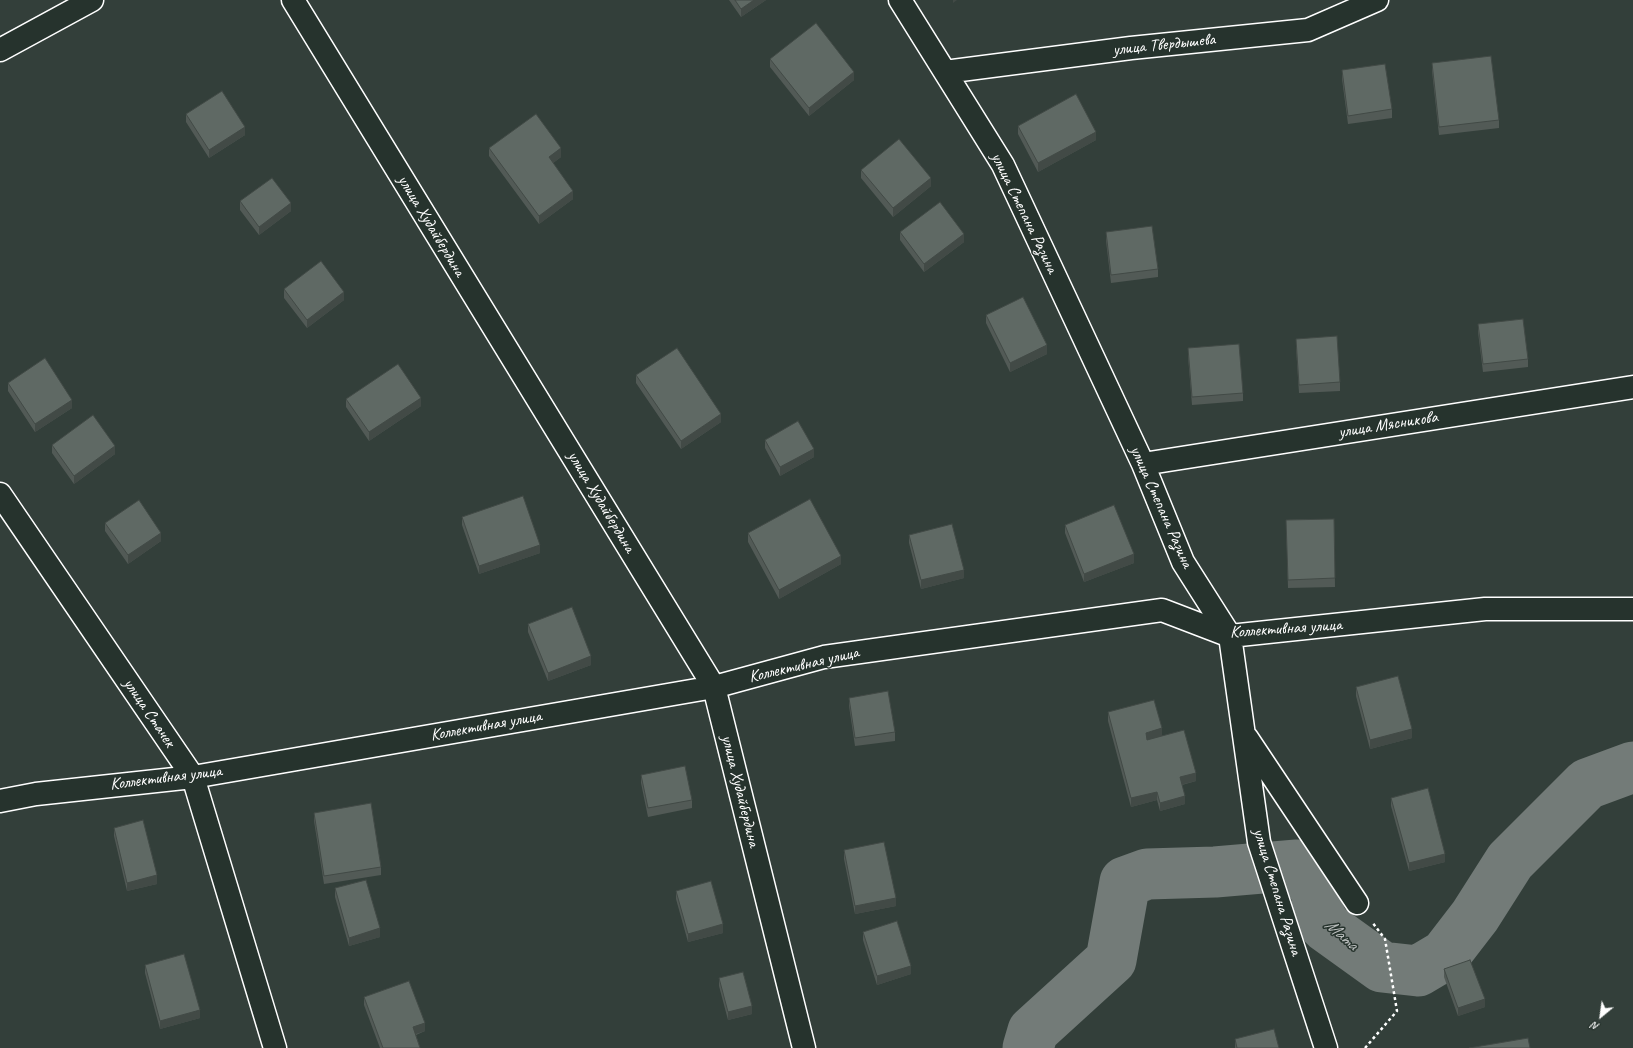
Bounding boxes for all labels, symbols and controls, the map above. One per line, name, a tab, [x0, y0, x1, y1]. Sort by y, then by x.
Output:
street label: улица Твердышева	[1112, 29, 1216, 61]
street label: улица Степана Разина	[986, 149, 1062, 277]
street label: улица Худайбердина	[393, 172, 469, 280]
street label: улица Мясникова	[1337, 407, 1439, 443]
street label: улица Степана Разина	[1125, 443, 1197, 571]
street label: улица Худайбердина	[563, 448, 639, 556]
street label: Коллективная улица	[1229, 615, 1343, 643]
street label: Коллективная улица	[747, 642, 861, 688]
street label: улица Стачек	[118, 674, 180, 752]
street label: Коллективная улица	[429, 706, 543, 746]
street label: улица Худайбердина	[716, 733, 764, 849]
street label: Коллективная улица	[109, 761, 223, 795]
street label: улица Степана Разина	[1248, 826, 1306, 958]
water label: Мата	[1320, 915, 1362, 955]
north arrow	[1581, 996, 1621, 1036]
text: N	[1589, 1019, 1602, 1034]

